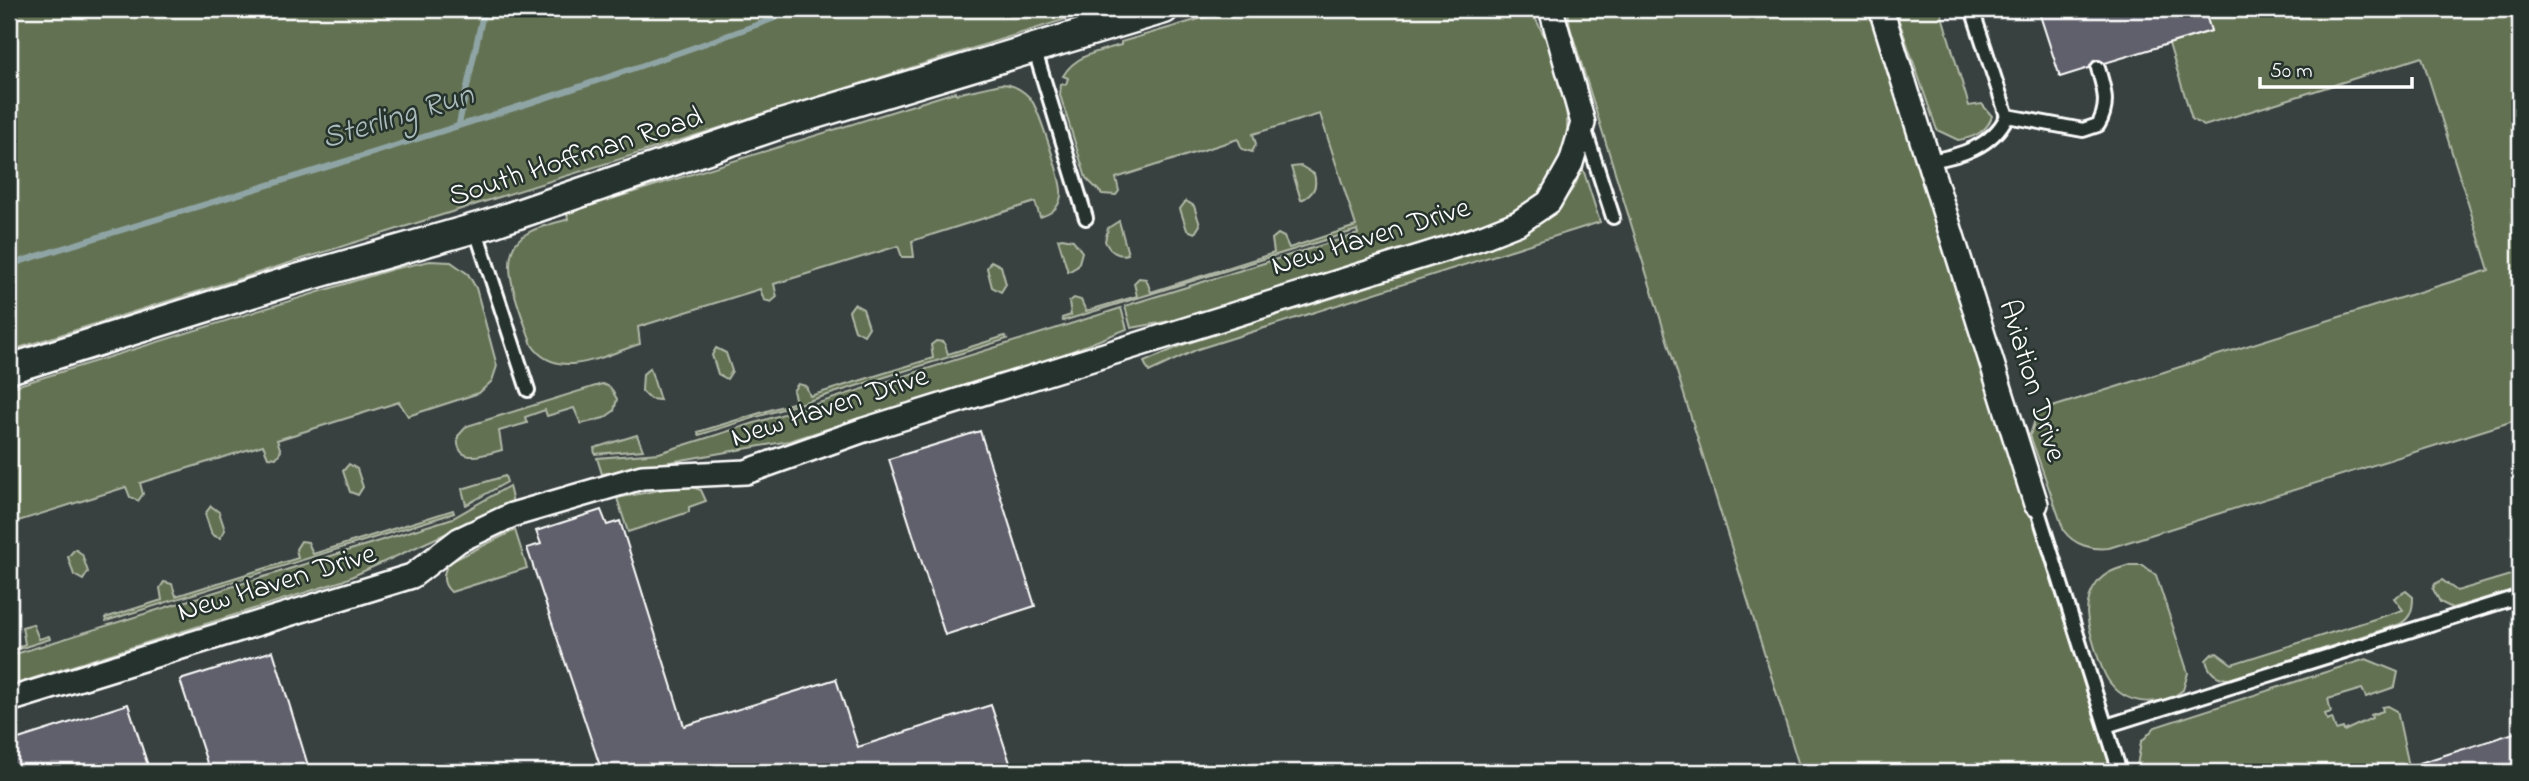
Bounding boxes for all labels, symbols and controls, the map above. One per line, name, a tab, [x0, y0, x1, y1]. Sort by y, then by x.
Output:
scale bar	[2260, 46, 2412, 90]
text: 50 m	[2270, 57, 2313, 87]
water label: Sterling Run	[316, 72, 481, 163]
street label: South Hoffman Road	[443, 96, 709, 220]
street label: New Haven Drive	[1266, 187, 1476, 289]
street label: Aviation Drive	[1985, 294, 2077, 468]
street label: New Haven Drive	[726, 355, 935, 461]
street label: New Haven Drive	[172, 533, 382, 635]

